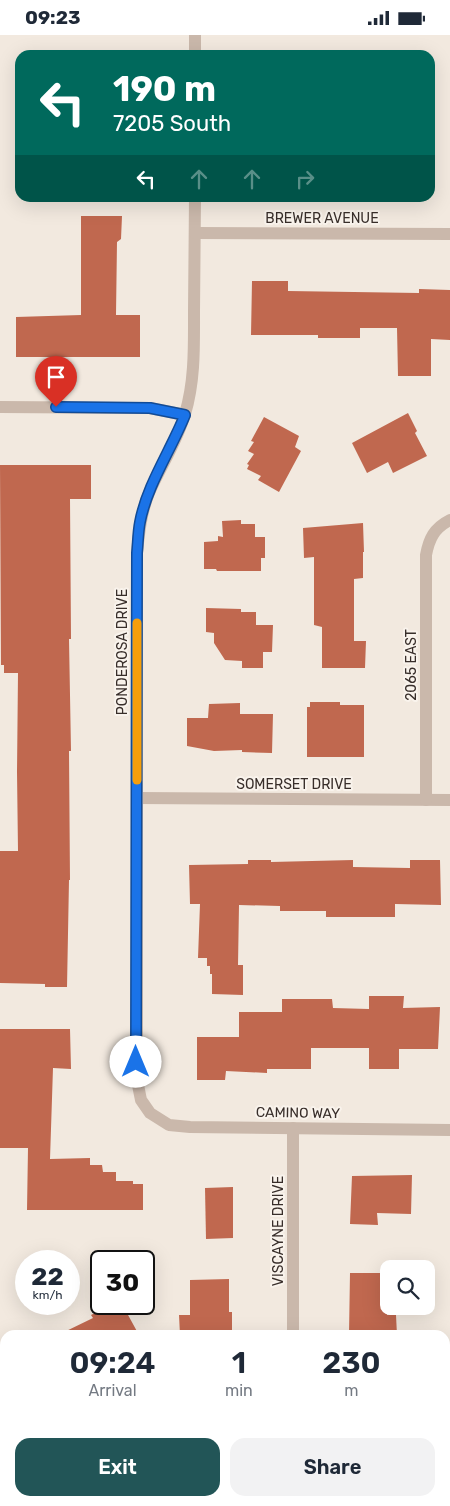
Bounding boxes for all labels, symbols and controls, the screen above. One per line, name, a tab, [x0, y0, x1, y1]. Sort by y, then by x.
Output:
text: 09:23	[25, 6, 81, 29]
text: 190 m	[113, 68, 216, 110]
icon: left	[30, 70, 95, 135]
text: 7205 South	[113, 110, 231, 137]
icon: left	[132, 165, 160, 193]
icon: ahead	[185, 165, 213, 193]
icon: ahead	[238, 165, 266, 193]
icon: right	[291, 165, 319, 193]
street label: BREWER AVENUE	[265, 210, 379, 227]
pin	[35, 356, 77, 407]
icon: arrive	[42, 363, 70, 391]
street label: PONDEROSA DRIVE	[114, 589, 131, 715]
street label: 2065 EAST	[403, 629, 420, 701]
street label: SOMERSET DRIVE	[236, 776, 352, 793]
position arrow	[109, 1035, 161, 1087]
street label: CAMINO WAY	[256, 1104, 340, 1122]
street label: VISCAYNE DRIVE	[270, 1176, 287, 1286]
speed limit sign: 30	[90, 1250, 155, 1315]
map controls	[380, 1260, 435, 1315]
button: search	[380, 1260, 435, 1315]
text: 22	[31, 1262, 64, 1291]
text: km/h	[33, 1288, 62, 1302]
text: 09:24	[69, 1345, 156, 1381]
text: 1	[232, 1345, 246, 1381]
text: 230	[322, 1345, 381, 1381]
text: Arrival	[89, 1381, 137, 1400]
text: min	[225, 1381, 253, 1400]
text: m	[344, 1381, 359, 1400]
button: Exit	[15, 1438, 220, 1496]
button: Share	[230, 1438, 435, 1496]

